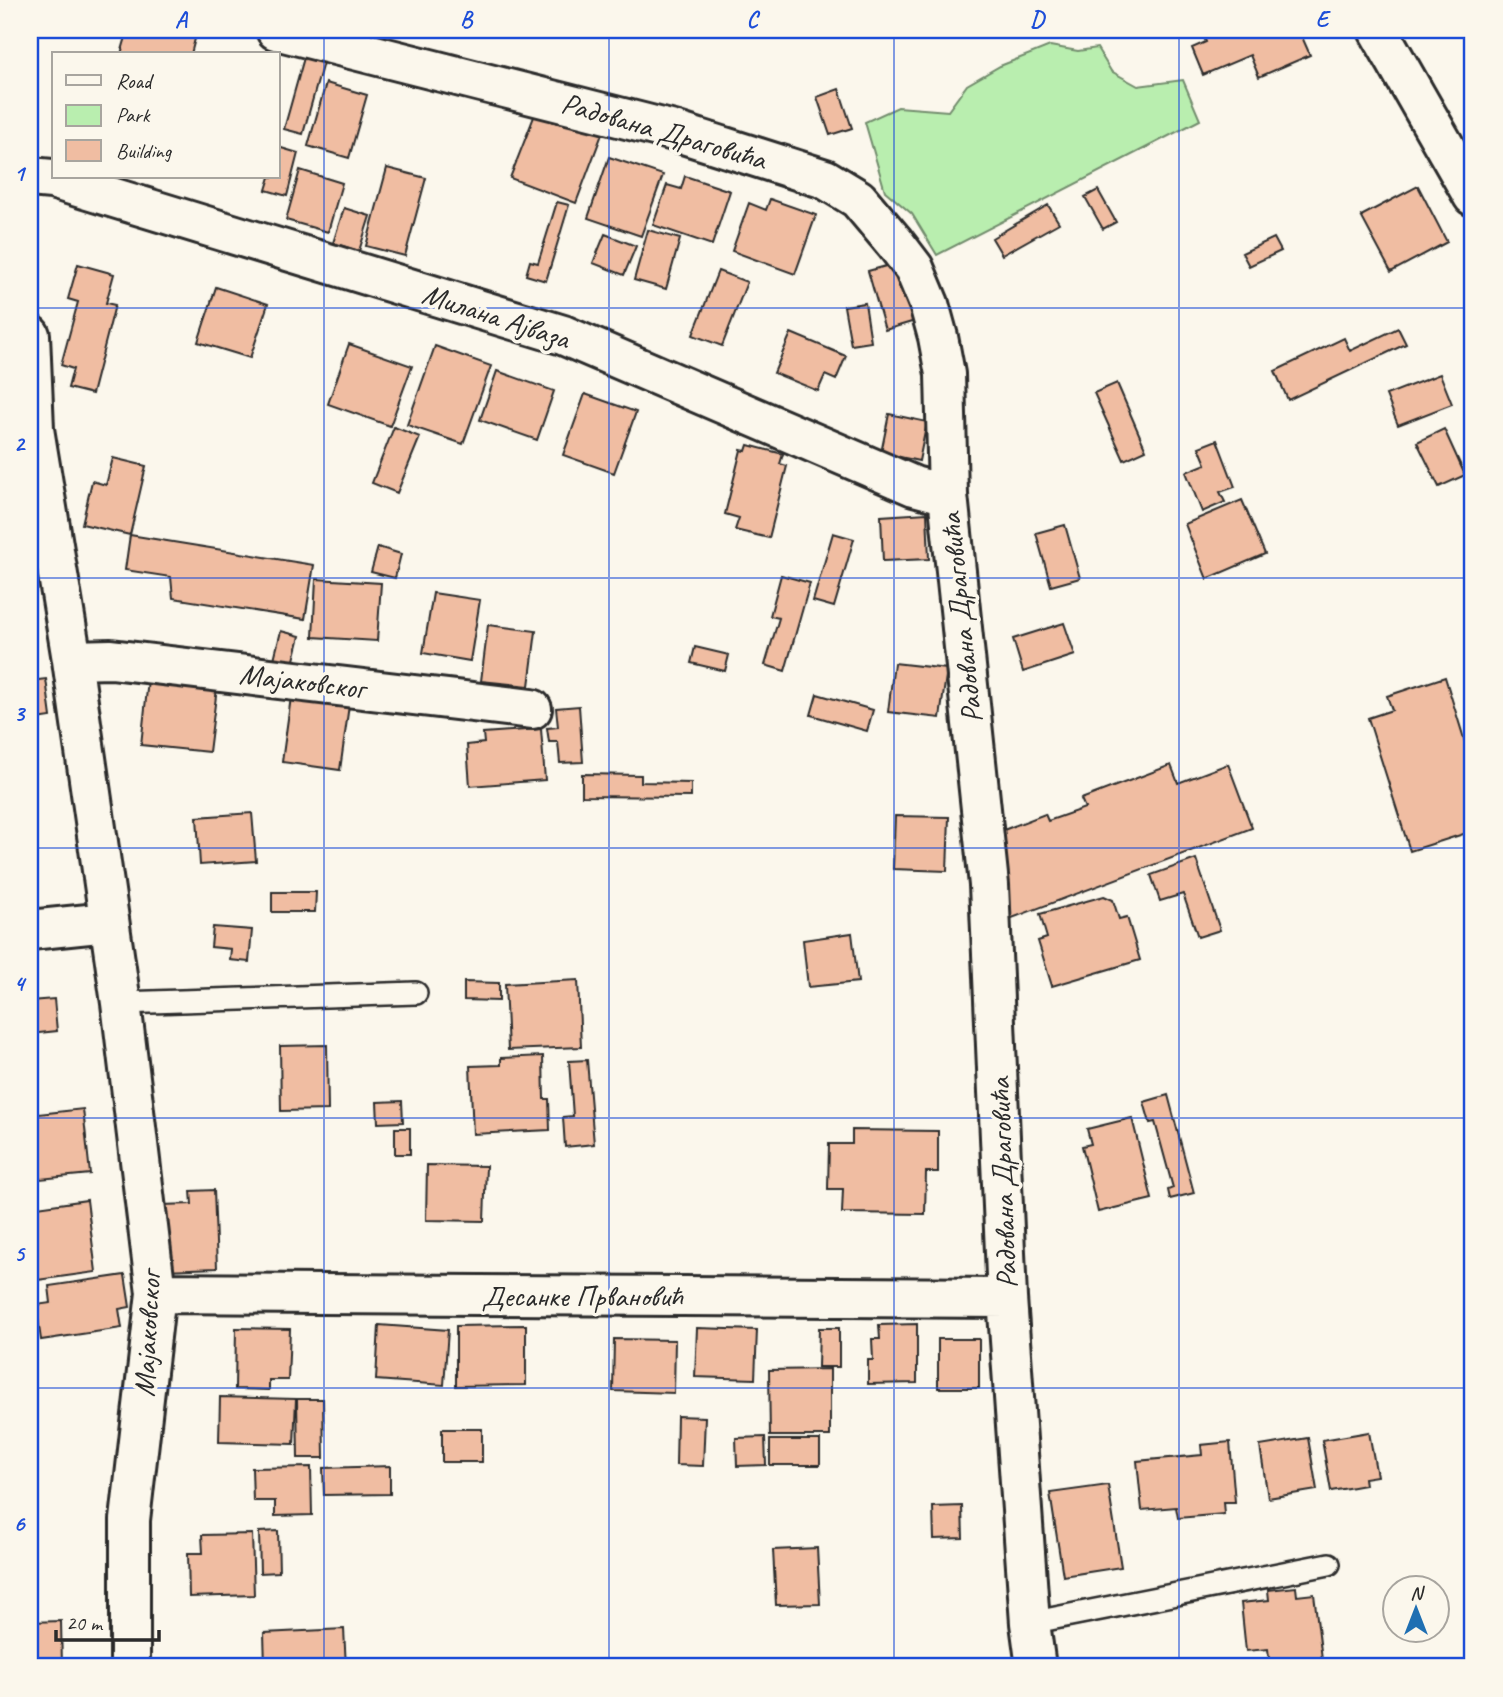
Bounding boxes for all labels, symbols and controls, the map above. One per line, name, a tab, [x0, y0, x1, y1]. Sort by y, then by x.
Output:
text: A	[175, 5, 189, 34]
text: B	[460, 5, 474, 34]
text: C	[747, 5, 761, 34]
text: D	[1030, 5, 1046, 34]
text: E	[1316, 5, 1332, 34]
legend	[52, 52, 280, 178]
text: Road	[116, 68, 155, 94]
street label: Радована Драговића	[557, 84, 772, 179]
text: Park	[116, 102, 151, 128]
text: Building	[116, 138, 173, 164]
text: 1	[14, 159, 27, 188]
street label: Милана Ајваза	[418, 274, 576, 358]
text: 2	[14, 429, 27, 458]
street label: Радована Драговића	[931, 509, 991, 725]
street label: Мајаковског	[237, 654, 371, 708]
text: 3	[14, 699, 27, 728]
text: 4	[14, 969, 27, 998]
street label: Радована Драговића	[980, 1075, 1026, 1289]
text: 5	[14, 1239, 26, 1268]
street label: Мајаковског	[125, 1266, 169, 1398]
street label: Десанке Првановић	[482, 1277, 685, 1315]
text: 6	[14, 1509, 27, 1538]
north arrow	[1380, 1574, 1450, 1644]
text: N	[1410, 1581, 1425, 1605]
scale bar	[56, 1599, 159, 1643]
text: 20 m	[66, 1610, 104, 1636]

